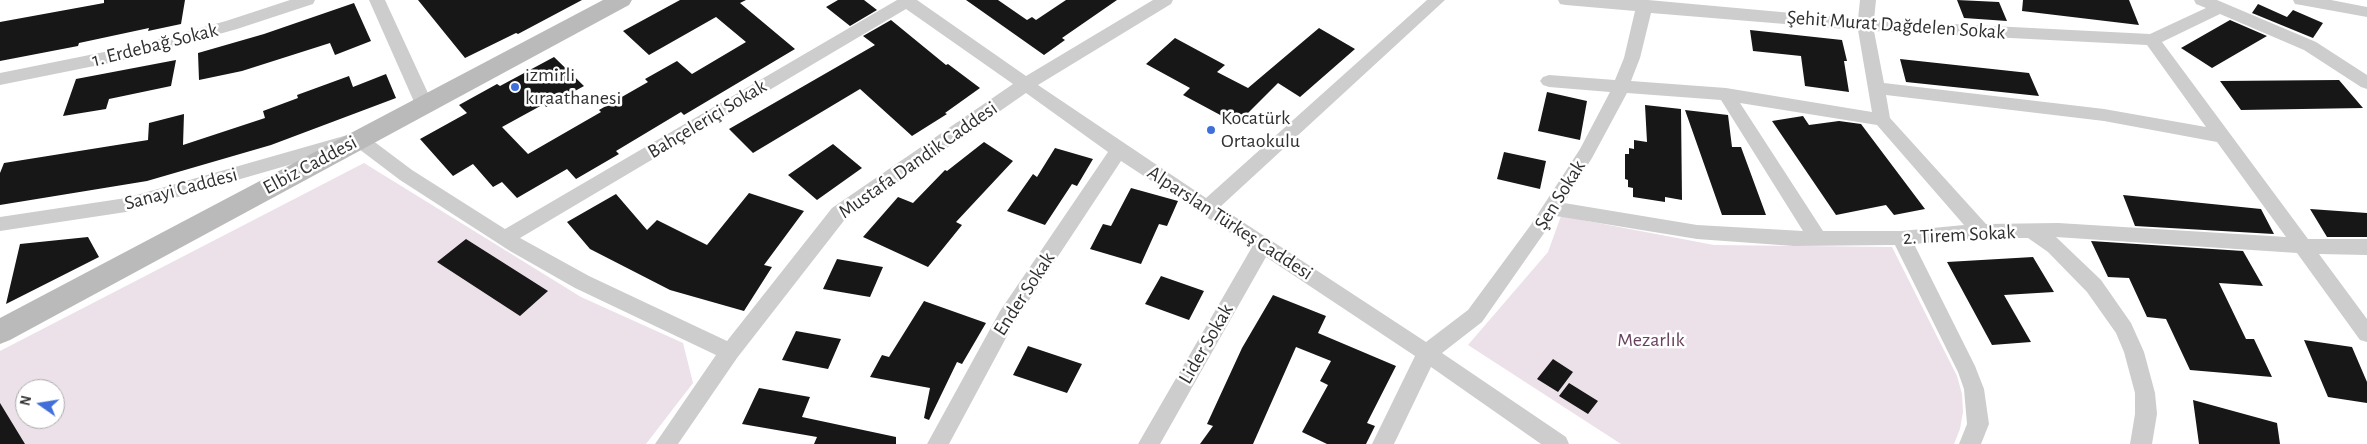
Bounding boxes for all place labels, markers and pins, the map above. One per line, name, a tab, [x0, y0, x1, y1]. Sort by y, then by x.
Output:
place label: izmirli kıraathanesi	[525, 63, 621, 110]
marker: izmirli kıraathanesi	[509, 81, 521, 93]
place label: Kocatürk Ortaokulu	[1221, 106, 1300, 153]
marker: Kocatürk Ortaokulu	[1205, 124, 1217, 136]

